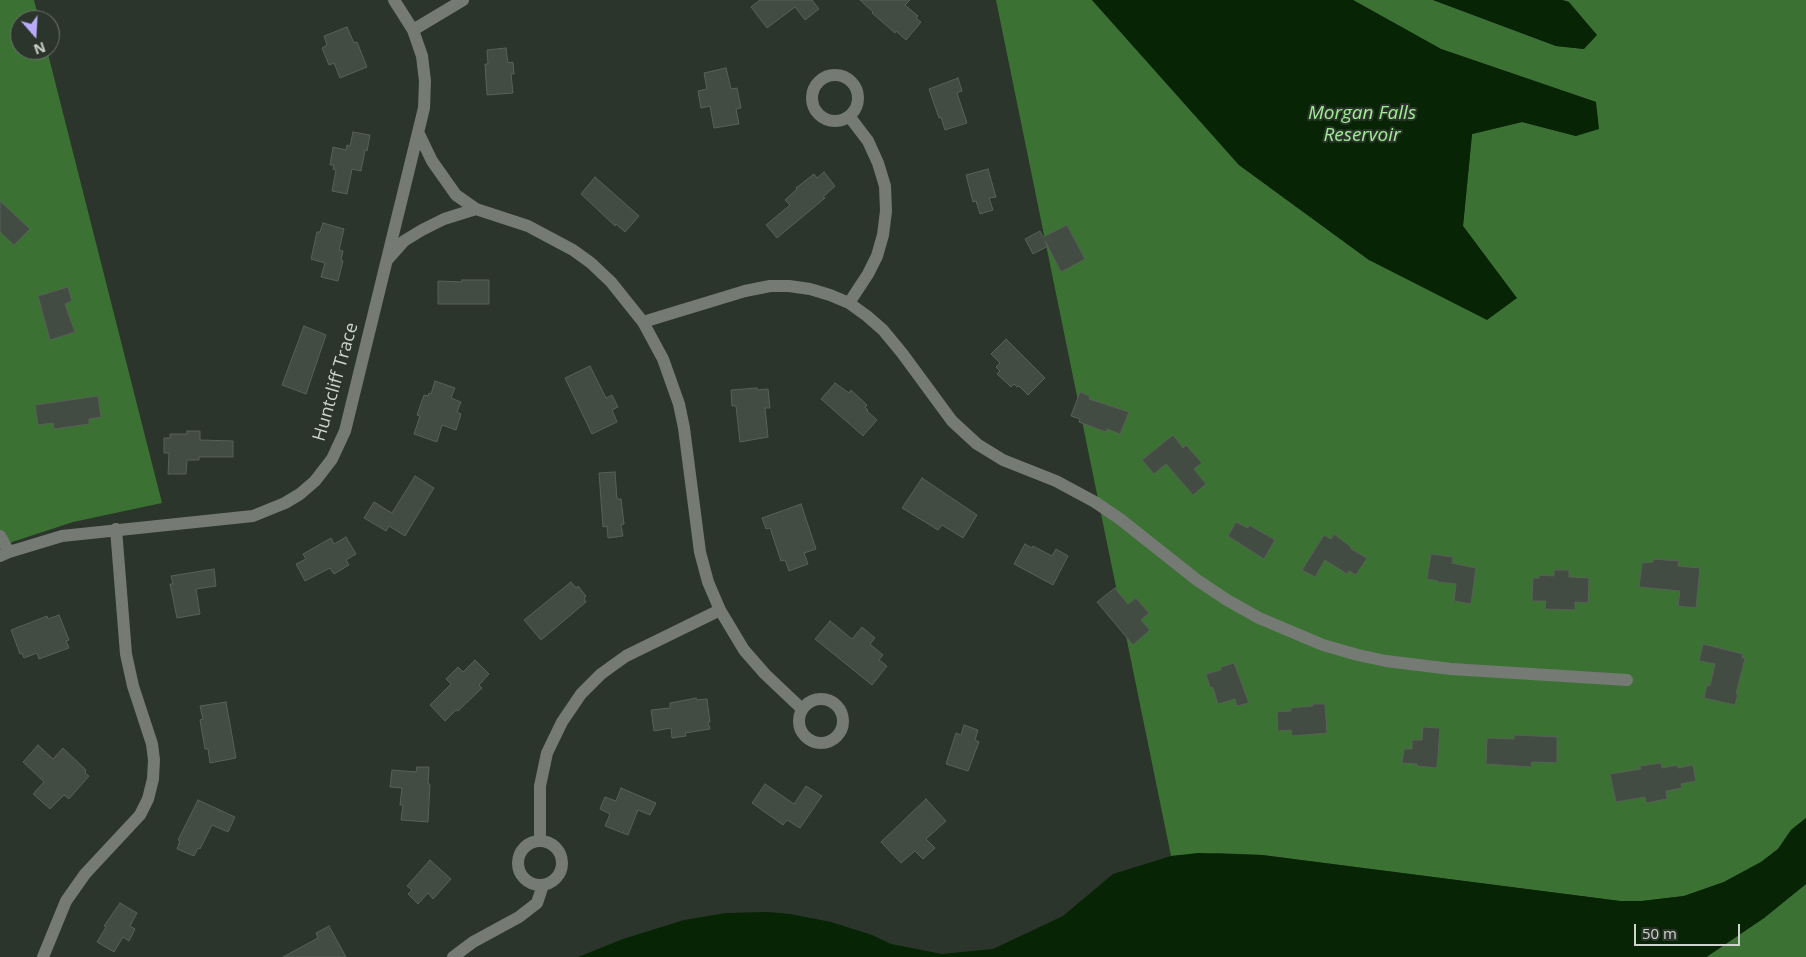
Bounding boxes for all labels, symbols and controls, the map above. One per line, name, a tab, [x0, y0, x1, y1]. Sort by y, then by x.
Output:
north arrow	[10, 10, 60, 60]
text: N	[31, 38, 48, 60]
water label: Morgan Falls Reservoir	[1308, 103, 1416, 147]
street label: Huntcliff Trace	[309, 320, 363, 444]
scale bar	[1636, 914, 1742, 946]
text: 50 m	[1642, 923, 1677, 943]

